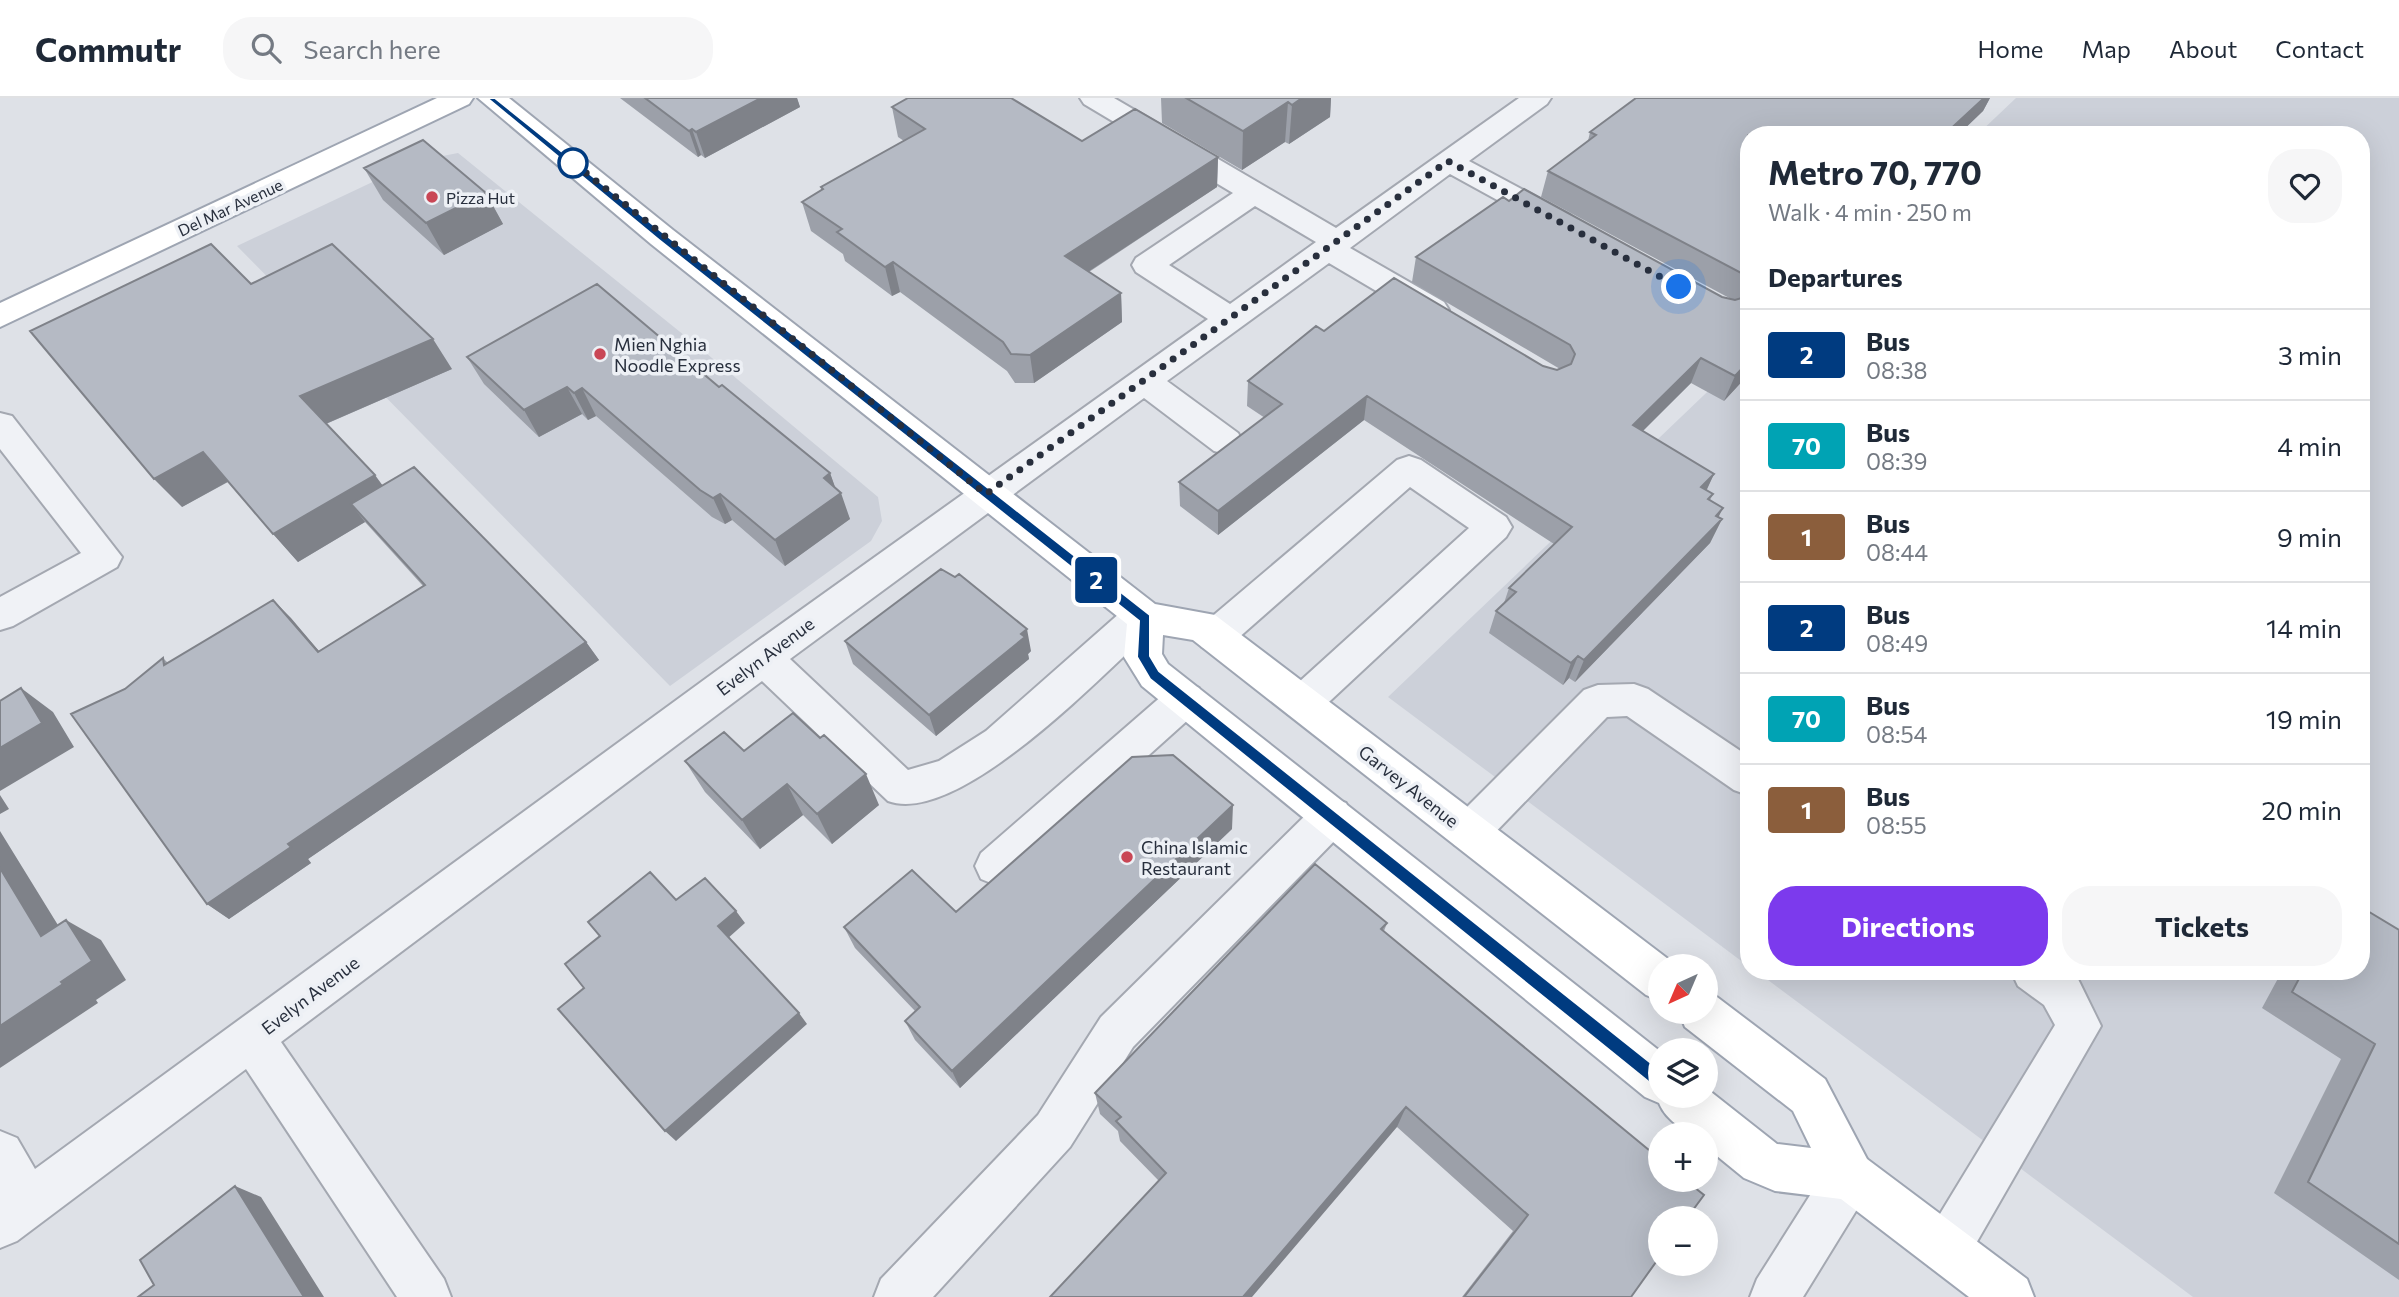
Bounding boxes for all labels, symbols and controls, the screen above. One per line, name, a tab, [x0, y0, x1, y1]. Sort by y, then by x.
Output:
search box	[223, 17, 713, 80]
text: Commutr	[35, 28, 181, 69]
icon: search	[247, 29, 285, 67]
text: Search here	[303, 33, 441, 64]
text: Home	[1978, 34, 2044, 63]
text: Map	[2082, 34, 2131, 63]
text: About	[2169, 34, 2237, 63]
text: Contact	[2275, 34, 2364, 63]
unlabelled marker	[558, 148, 588, 178]
button: heart	[2268, 149, 2342, 223]
text: Metro 70, 770	[1768, 151, 1982, 192]
street label: Del Mar Avenue	[174, 174, 286, 240]
place label: Pizza Hut	[446, 188, 515, 207]
marker: Pizza Hut	[424, 189, 440, 205]
text: Walk · 4 min · 250 m	[1768, 198, 1972, 226]
text: Departures	[1768, 261, 1903, 292]
your location	[1661, 269, 1696, 304]
text: Bus	[1866, 325, 1910, 356]
place label: Mien Nghia Noodle Express	[614, 333, 741, 376]
text: 3 min	[2278, 339, 2342, 370]
text: 2	[1800, 340, 1813, 369]
marker: Mien Nghia Noodle Express	[592, 346, 608, 362]
text: 08:38	[1866, 356, 1927, 384]
text: Bus	[1866, 416, 1910, 447]
text: 4 min	[2277, 430, 2342, 461]
text: 70	[1792, 431, 1821, 460]
text: 08:39	[1866, 447, 1927, 475]
text: Bus	[1866, 507, 1910, 538]
text: 9 min	[2277, 521, 2342, 552]
text: 1	[1801, 522, 1812, 551]
text: 08:44	[1866, 538, 1928, 566]
line badge: 2	[1073, 557, 1119, 603]
text: 2	[1089, 565, 1103, 594]
text: Bus	[1866, 598, 1910, 629]
street label: Evelyn Avenue	[712, 612, 818, 700]
text: 14 min	[2266, 612, 2342, 643]
text: 2	[1800, 613, 1813, 642]
text: 08:49	[1866, 629, 1928, 657]
text: Bus	[1866, 689, 1910, 720]
text: 19 min	[2266, 703, 2342, 734]
text: 70	[1792, 704, 1821, 733]
text: 08:54	[1866, 720, 1927, 748]
street label: Garvey Avenue	[1355, 740, 1463, 832]
text: Bus	[1866, 780, 1910, 811]
text: 20 min	[2261, 794, 2342, 825]
text: 1	[1801, 795, 1812, 824]
text: 08:55	[1866, 811, 1927, 839]
place label: China Islamic Restaurant	[1141, 836, 1248, 879]
marker: China Islamic Restaurant	[1119, 849, 1135, 865]
button: Directions	[1768, 886, 2048, 966]
button: Tickets	[2062, 886, 2342, 966]
street label: Evelyn Avenue	[257, 951, 363, 1039]
north arrow	[1648, 954, 1718, 1024]
map controls	[1648, 954, 1718, 1276]
button: layers	[1648, 1038, 1718, 1108]
button: +	[1648, 1122, 1718, 1192]
button: −	[1648, 1206, 1718, 1276]

